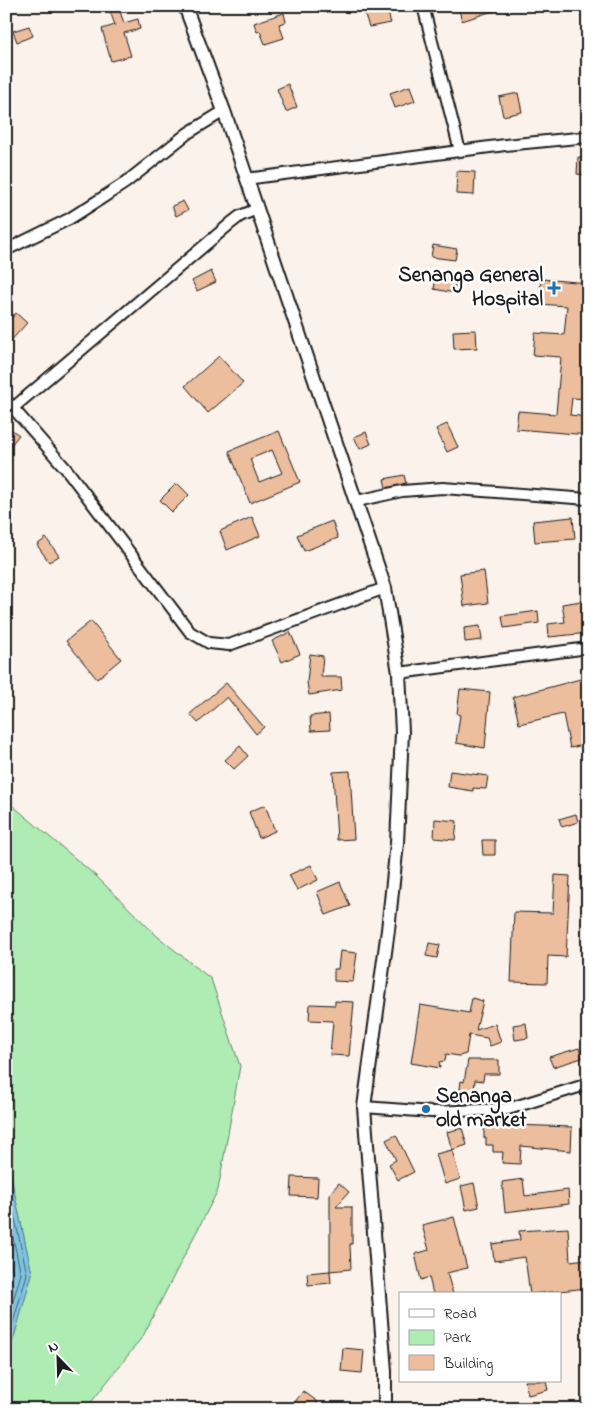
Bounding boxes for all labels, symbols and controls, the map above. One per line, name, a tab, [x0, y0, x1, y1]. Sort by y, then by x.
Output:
place label: Senanga General Hospital	[398, 261, 543, 315]
marker: Senanga General Hospital	[547, 281, 561, 295]
place label: Senanga old market	[436, 1082, 528, 1136]
marker: Senanga old market	[420, 1103, 432, 1115]
legend	[399, 1292, 562, 1382]
text: Road	[444, 1303, 477, 1325]
text: Park	[444, 1327, 472, 1349]
north arrow	[32, 1332, 82, 1382]
text: N	[45, 1336, 62, 1359]
text: Building	[443, 1353, 493, 1376]

